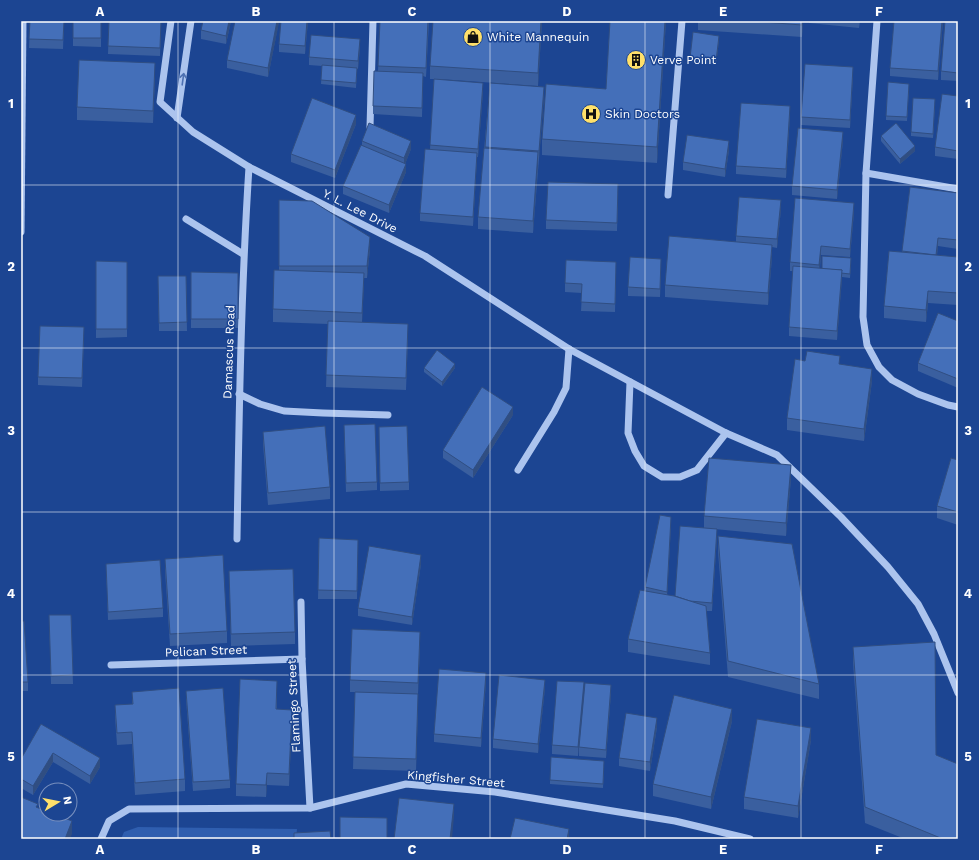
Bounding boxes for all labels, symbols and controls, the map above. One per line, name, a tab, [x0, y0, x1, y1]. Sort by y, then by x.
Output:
text: A	[96, 4, 105, 19]
text: B	[252, 4, 261, 19]
text: C	[408, 4, 417, 19]
text: D	[562, 4, 572, 19]
text: E	[719, 4, 727, 19]
text: F	[875, 4, 883, 19]
shop icon: White Mannequin	[462, 26, 484, 48]
place label: White Mannequin	[487, 30, 590, 44]
building icon: Verve Point	[625, 49, 647, 71]
place label: Verve Point	[650, 53, 716, 67]
one-way arrow	[179, 73, 187, 86]
text: 1	[8, 96, 14, 111]
text: 1	[965, 96, 971, 111]
hospital icon: Skin Doctors	[580, 103, 602, 125]
place label: Skin Doctors	[605, 107, 680, 121]
street label: Y. L. Lee Drive	[320, 186, 400, 236]
text: 2	[7, 259, 15, 274]
text: 2	[964, 259, 972, 274]
street label: Damascus Road	[220, 305, 238, 399]
text: 3	[7, 423, 15, 438]
text: 3	[964, 423, 972, 438]
text: 4	[7, 586, 16, 601]
text: 4	[964, 586, 973, 601]
street label: Pelican Street	[165, 643, 247, 659]
street label: Flamingo Street	[285, 659, 303, 753]
text: 5	[7, 749, 15, 764]
text: 5	[964, 749, 972, 764]
street label: Kingfisher Street	[406, 768, 506, 790]
north arrow	[38, 782, 78, 822]
text: N	[60, 795, 74, 805]
text: A	[96, 842, 105, 857]
text: B	[252, 842, 261, 857]
text: C	[408, 842, 417, 857]
text: D	[562, 842, 572, 857]
text: E	[719, 842, 727, 857]
text: F	[875, 842, 883, 857]

